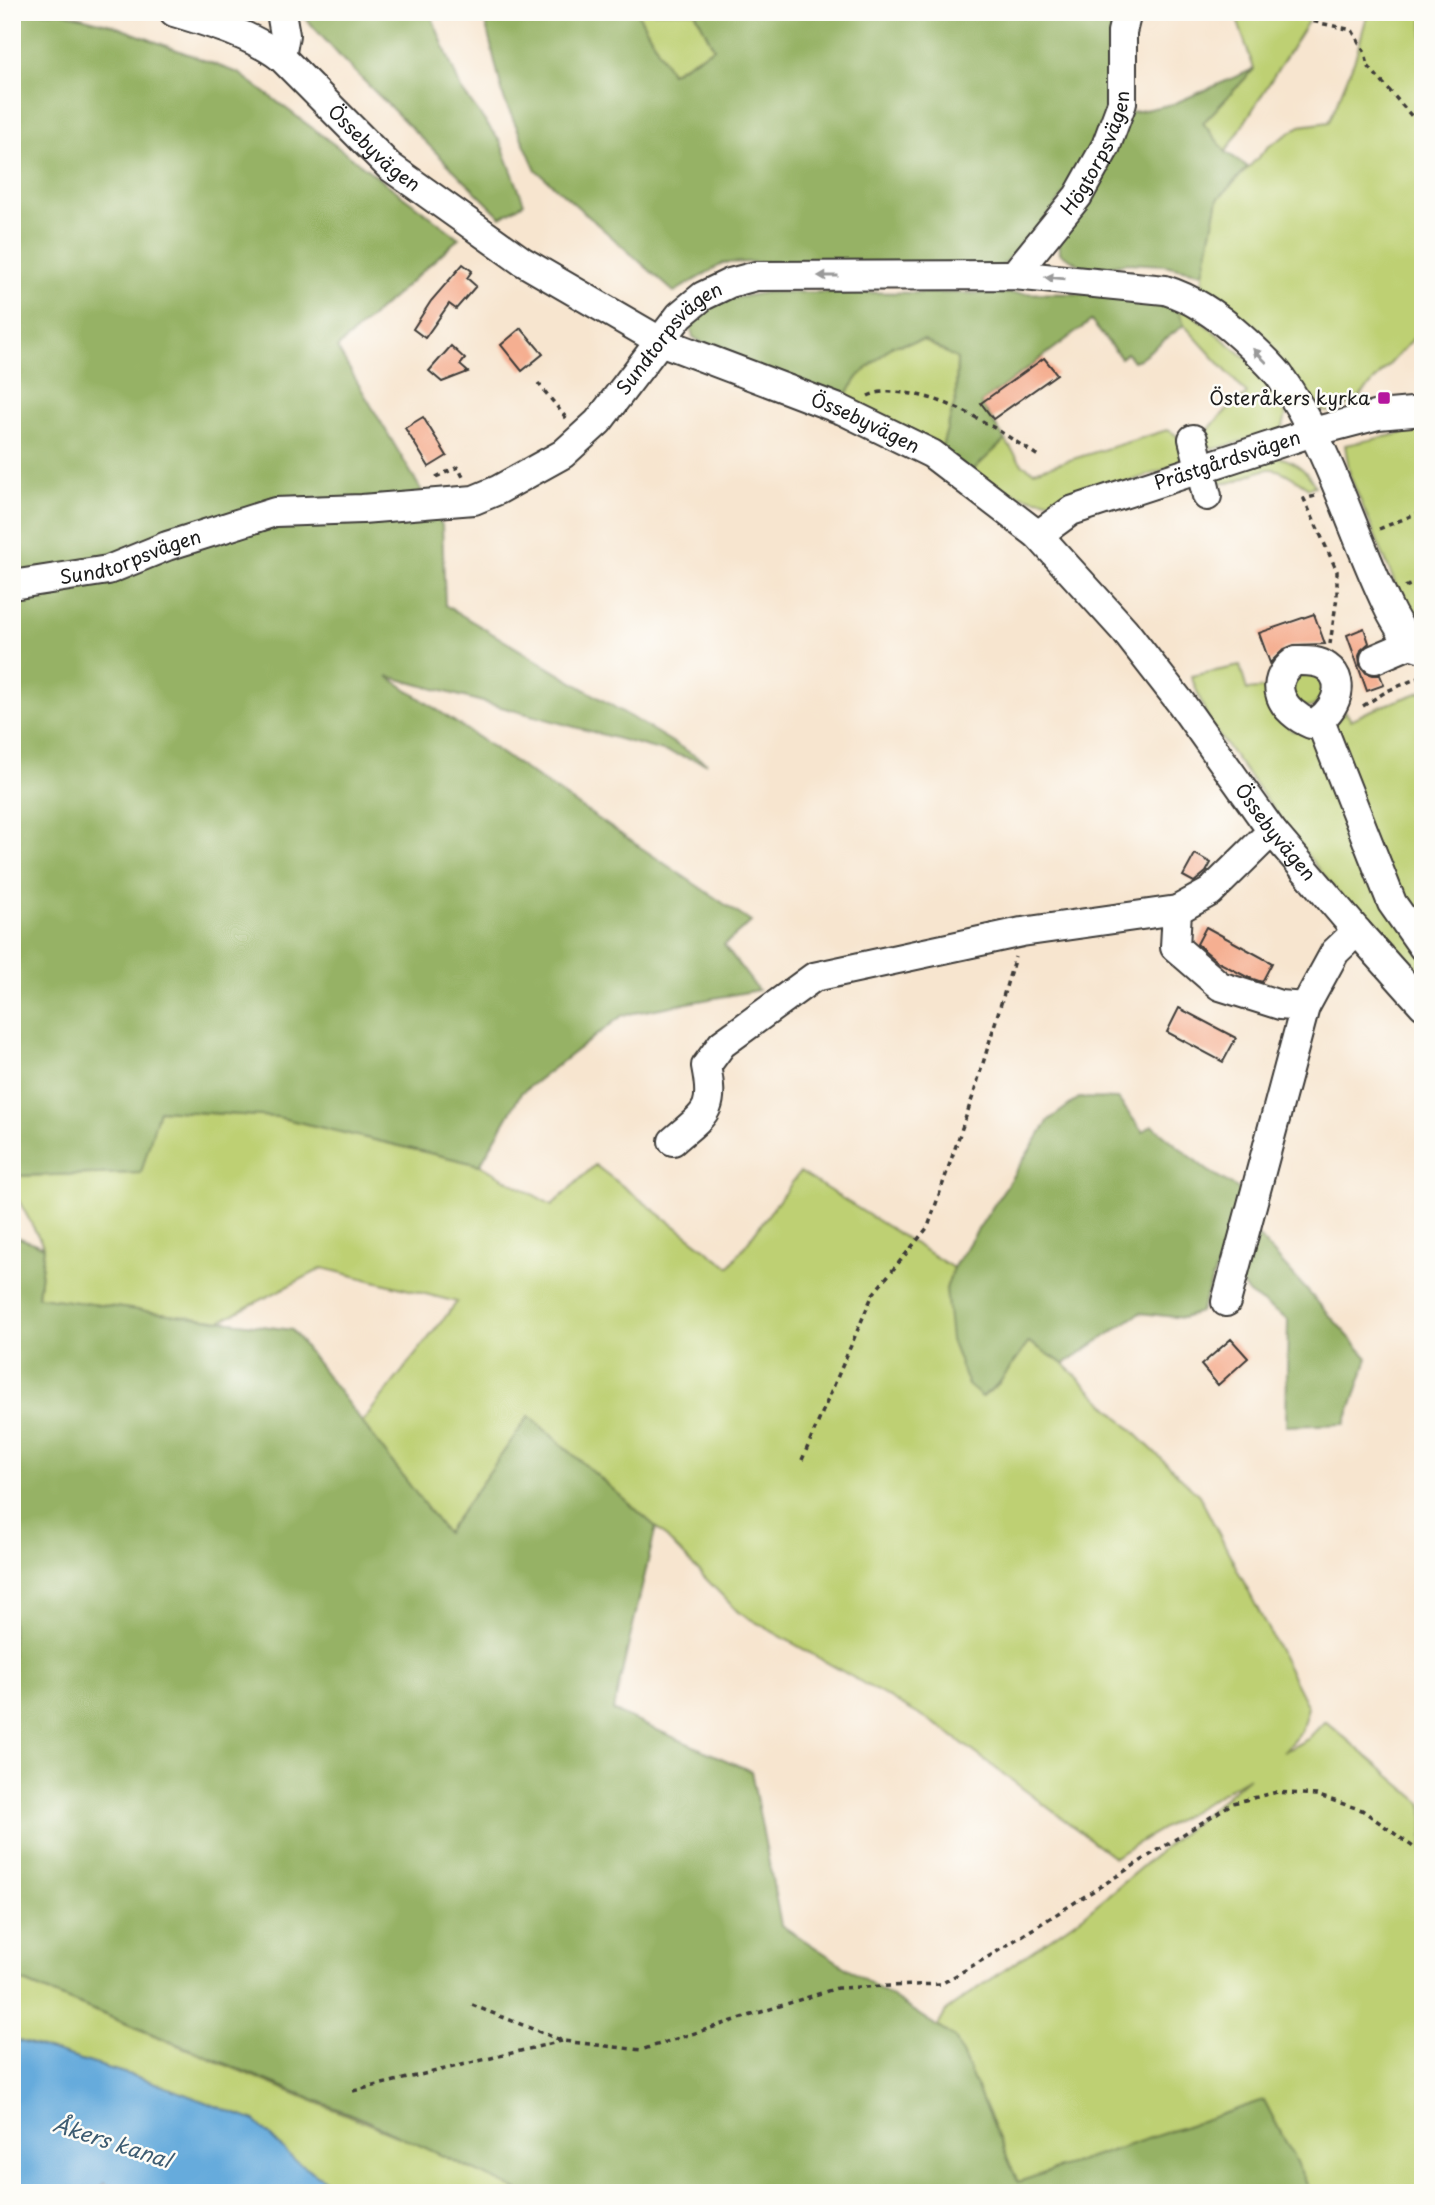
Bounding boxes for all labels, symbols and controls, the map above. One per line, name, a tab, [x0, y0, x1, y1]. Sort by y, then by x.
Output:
street label: Högtorpsvägen	[1053, 91, 1135, 220]
street label: Össebyvägen	[322, 97, 427, 197]
one-way arrow	[817, 270, 839, 282]
one-way arrow	[1044, 273, 1066, 284]
street label: Sundtorpsvägen	[609, 274, 726, 400]
one-way arrow	[1252, 347, 1269, 364]
place label: Österåkers kyrka	[1209, 383, 1370, 411]
street label: Össebyvägen	[807, 384, 925, 459]
marker: Österåkers kyrka	[1376, 390, 1392, 406]
street label: Prästgårdsvägen	[1150, 422, 1304, 496]
street label: Sundtorpsvägen	[57, 521, 204, 590]
street label: Össebyvägen	[1229, 777, 1323, 886]
water label: Åkers kanal	[50, 2107, 179, 2176]

